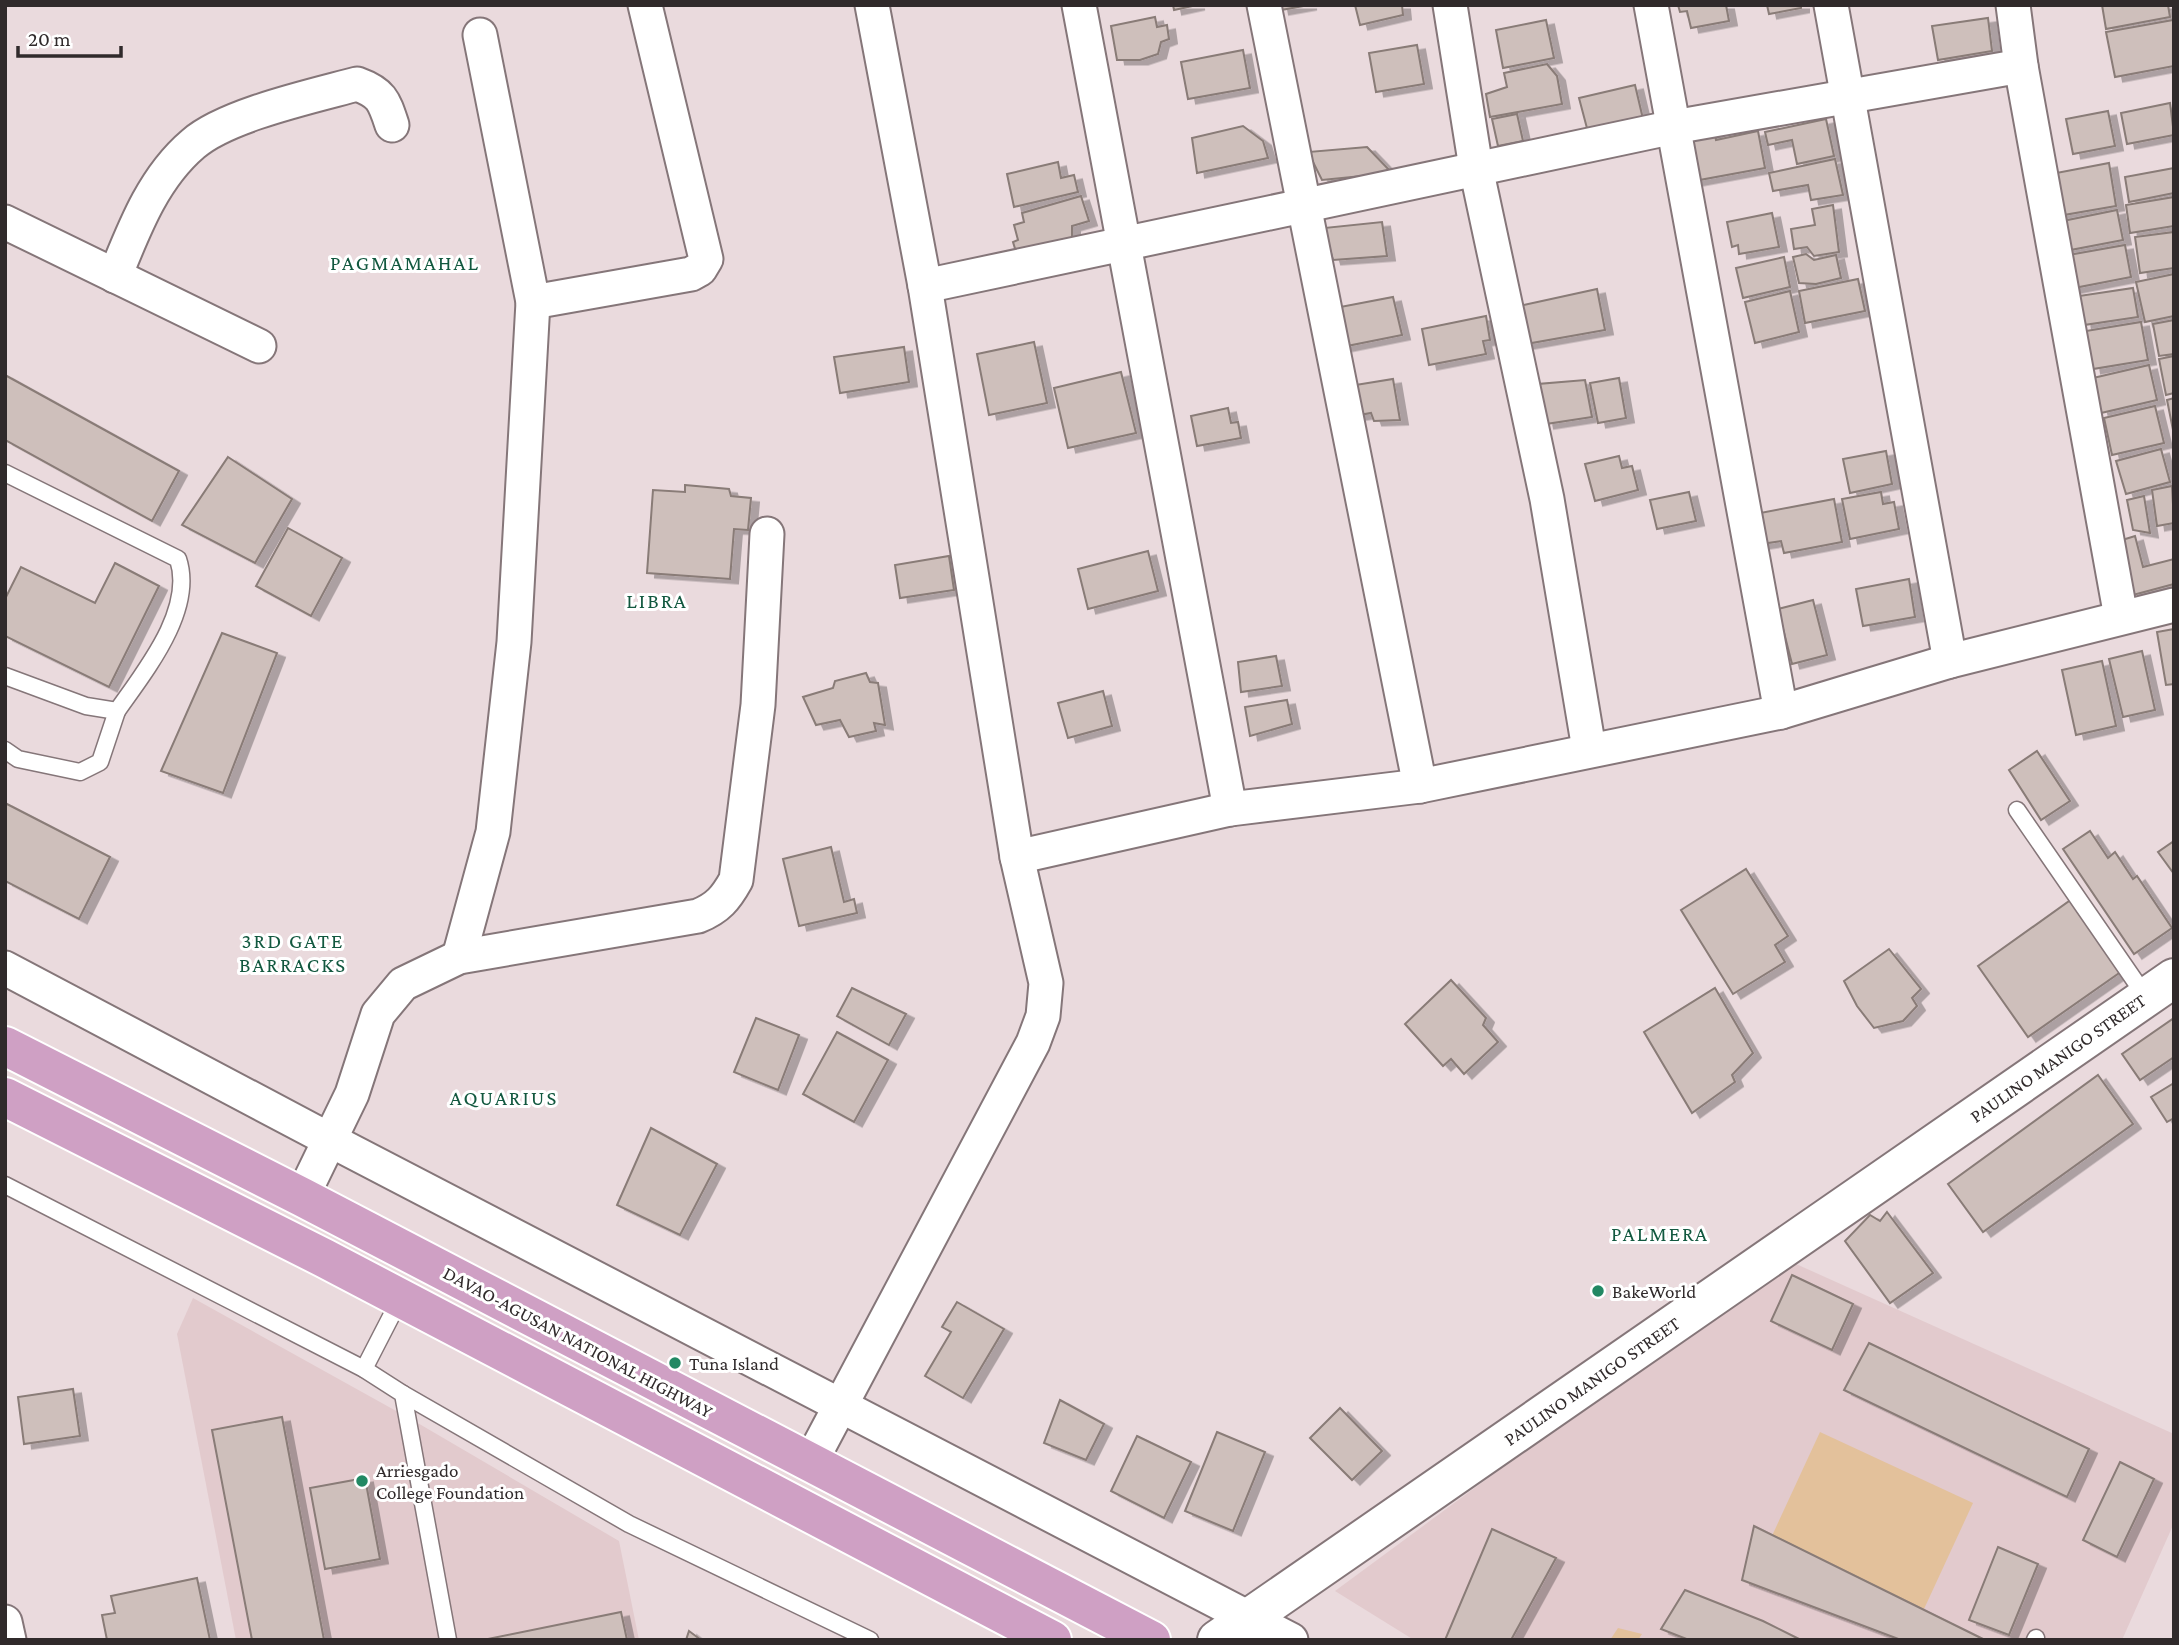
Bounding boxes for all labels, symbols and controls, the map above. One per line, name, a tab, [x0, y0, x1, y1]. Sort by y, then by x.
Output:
scale bar	[18, 14, 121, 58]
text: 20 m	[28, 27, 71, 51]
district label: PAGMAMAHAL	[330, 251, 480, 275]
district label: LIBRA	[626, 589, 688, 613]
district label: 3RD GATE BARRACKS	[239, 929, 347, 977]
street label: PAULINO MANIGO STREET	[1966, 989, 2150, 1127]
district label: AQUARIUS	[450, 1086, 558, 1110]
district label: PALMERA	[1611, 1222, 1709, 1246]
street label: DAVAO-AGUSAN NATIONAL HIGHWAY	[440, 1262, 717, 1422]
place label: BakeWorld	[1612, 1281, 1696, 1302]
marker: BakeWorld	[1590, 1283, 1606, 1299]
street label: PAULINO MANIGO STREET	[1500, 1312, 1684, 1450]
place label: Tuna Island	[689, 1353, 779, 1374]
marker: Tuna Island	[667, 1355, 683, 1371]
place label: Arriesgado College Foundation	[376, 1460, 524, 1503]
marker: Arriesgado College Foundation	[354, 1473, 370, 1489]

